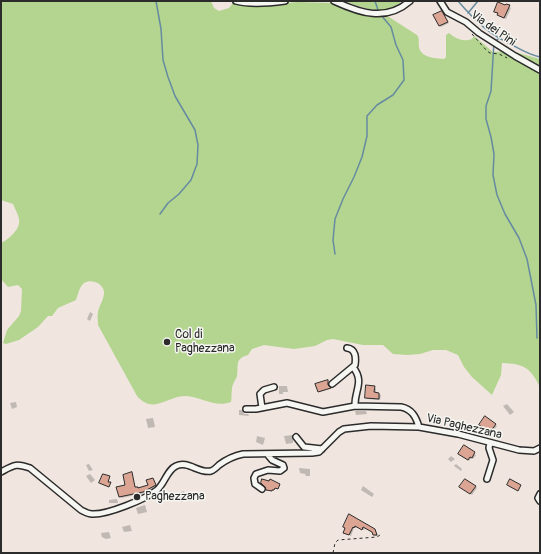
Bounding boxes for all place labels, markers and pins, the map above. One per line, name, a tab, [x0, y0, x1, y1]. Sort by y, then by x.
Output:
place label: Col di Paghezzana	[175, 328, 235, 356]
marker: Col di Paghezzana	[162, 337, 172, 347]
place label: Paghezzana	[145, 490, 205, 504]
marker: Paghezzana	[132, 492, 142, 502]

